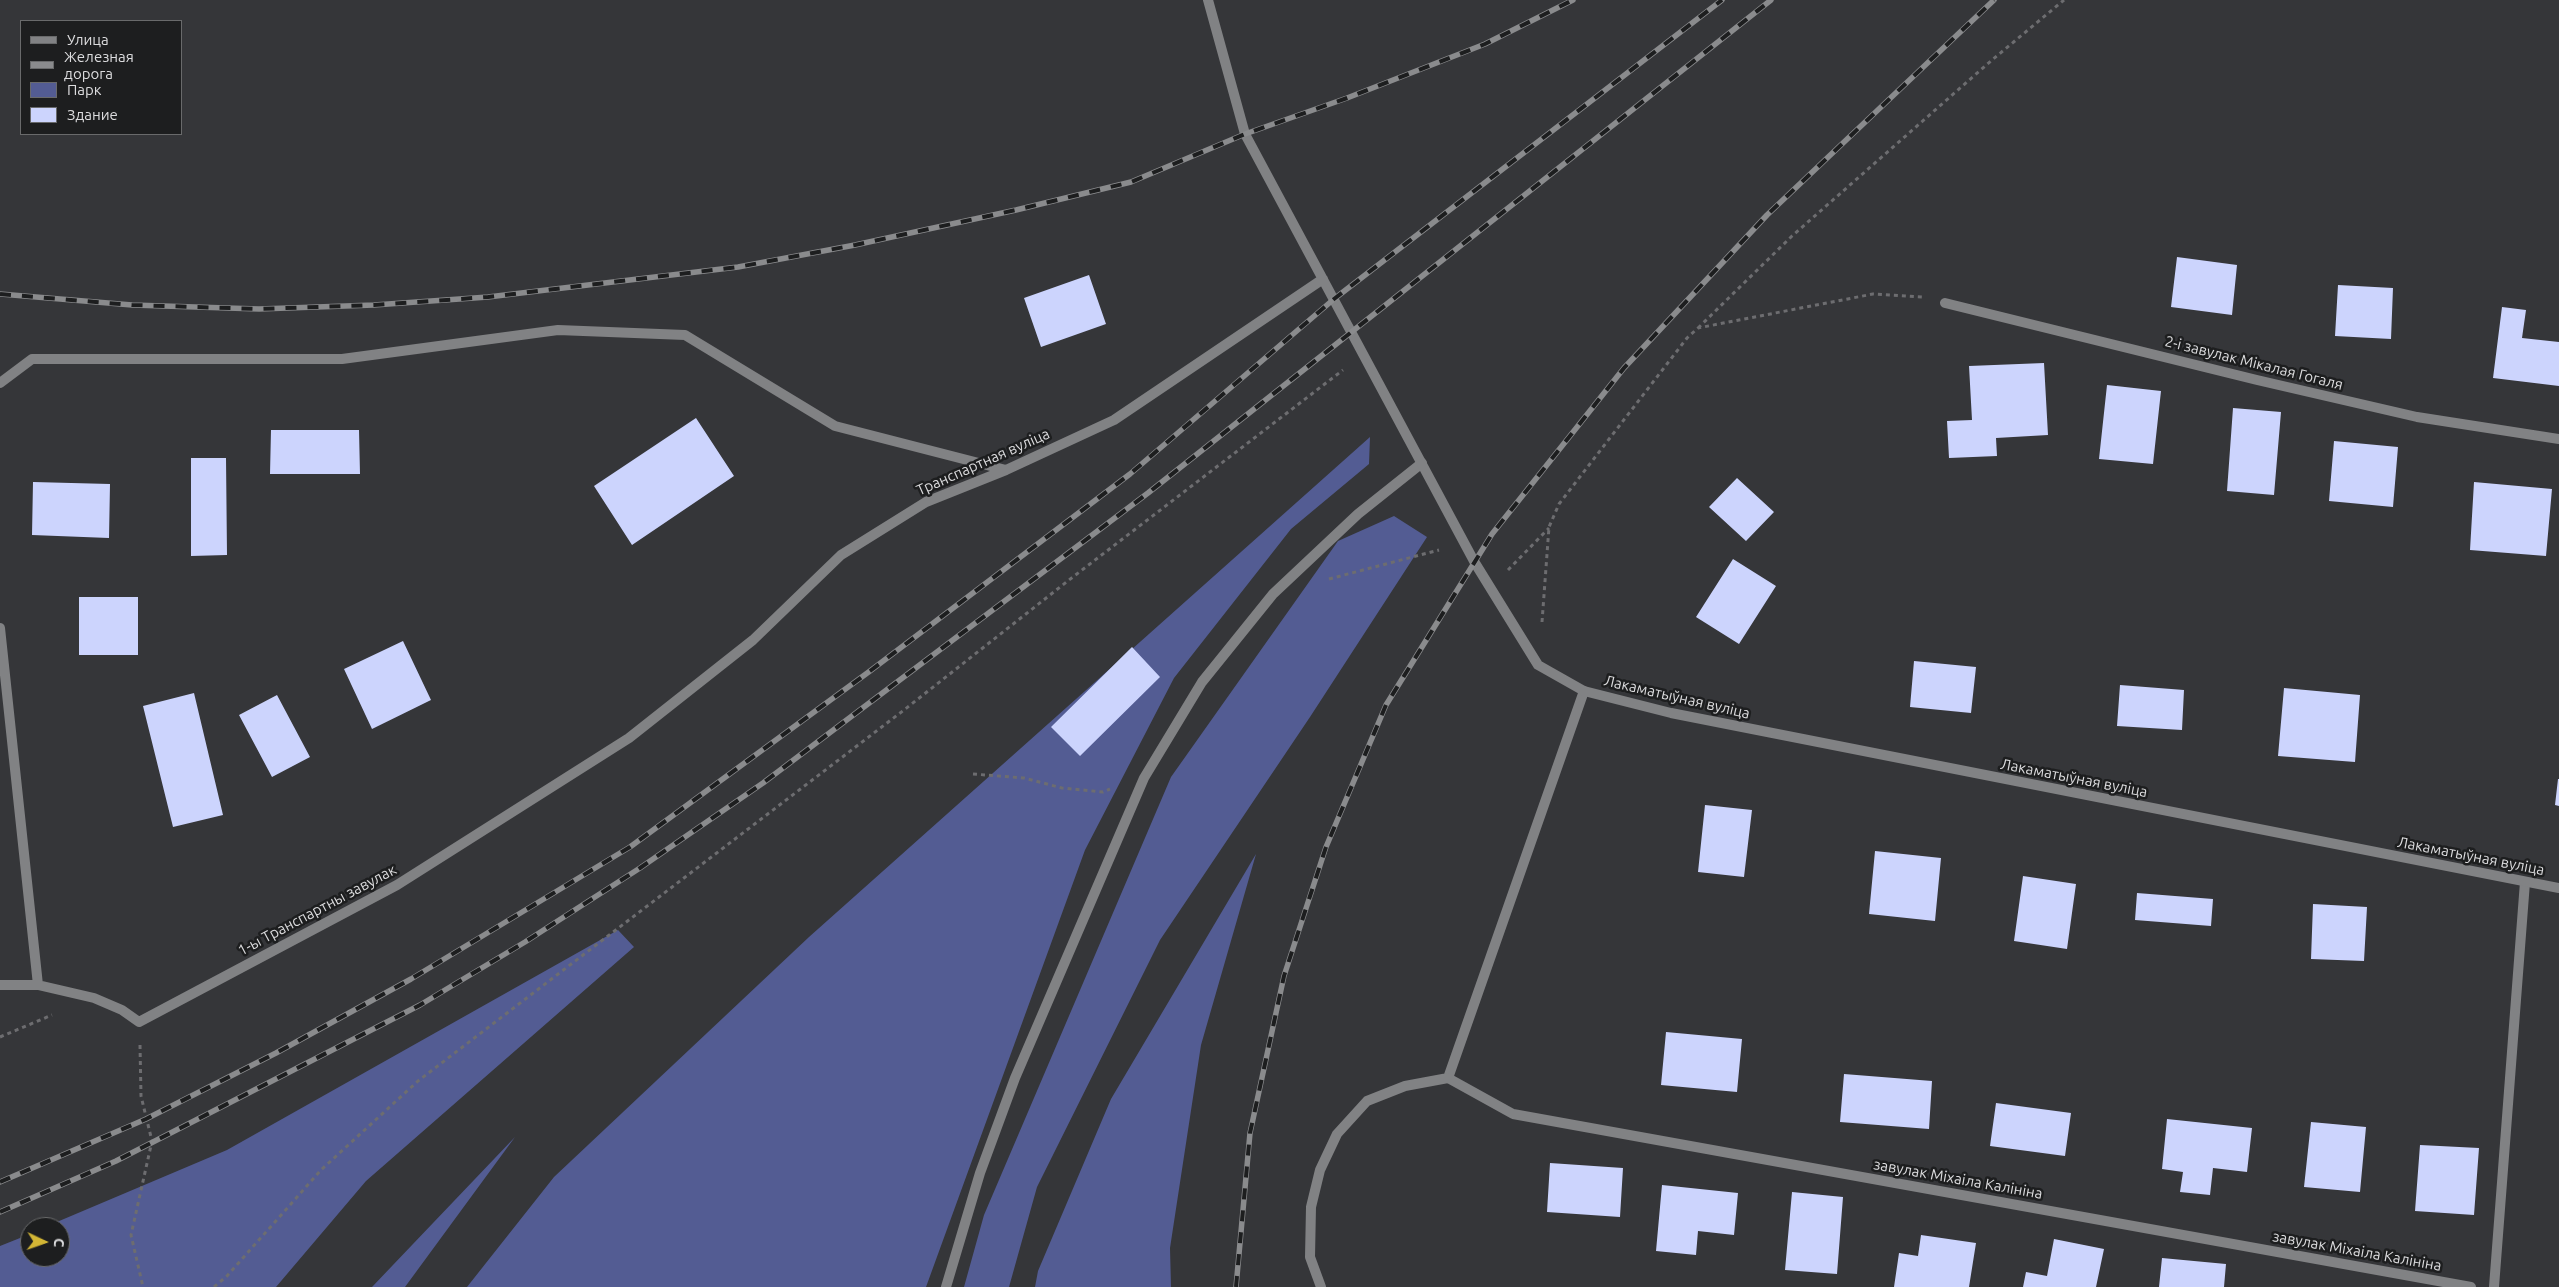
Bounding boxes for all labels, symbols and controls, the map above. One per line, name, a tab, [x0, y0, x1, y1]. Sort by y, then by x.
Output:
legend	[20, 20, 182, 135]
text: Улица	[67, 31, 109, 48]
text: Железная дорога	[64, 48, 134, 82]
text: Парк	[67, 81, 102, 98]
text: Здание	[67, 106, 118, 123]
street label: 2-і завулак Мікалая Гогаля	[2163, 332, 2345, 394]
street label: Транспартная вуліца	[914, 424, 1052, 500]
street label: Лакаматыўная вуліца	[1602, 671, 1752, 723]
street label: Лакаматыўная вуліца	[1999, 755, 2149, 801]
street label: Лакаматыўная вуліца	[2396, 833, 2546, 879]
street label: 1-ы Транспартны завулак	[235, 860, 399, 960]
street label: завулак Міхаіла Калініна	[1872, 1155, 2044, 1203]
north arrow	[20, 1217, 70, 1267]
street label: завулак Міхаіла Калініна	[2271, 1227, 2443, 1275]
text: С	[51, 1238, 67, 1248]

